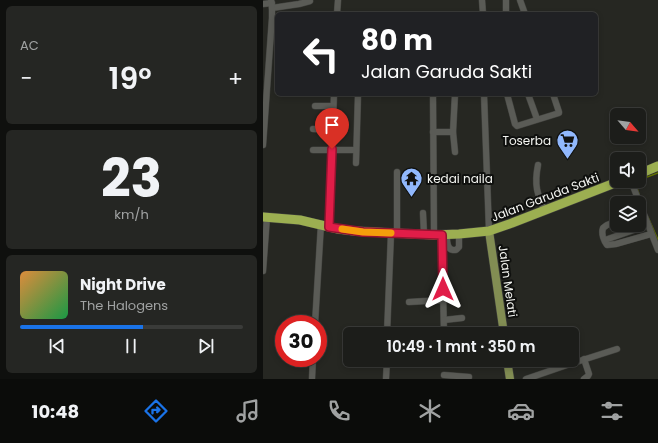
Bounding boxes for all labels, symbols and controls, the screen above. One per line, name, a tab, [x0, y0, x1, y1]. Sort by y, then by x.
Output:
text: 80 m	[361, 21, 433, 60]
icon: left	[295, 28, 347, 80]
text: AC	[20, 36, 39, 55]
text: 19°	[109, 57, 152, 100]
text: Jalan Garuda Sakti	[361, 59, 532, 84]
text: −	[20, 63, 32, 94]
text: +	[228, 63, 243, 94]
pin	[315, 108, 349, 149]
north arrow	[610, 108, 646, 144]
map controls	[610, 108, 646, 232]
icon: arrive	[321, 114, 343, 136]
supermarket icon: Toserba	[554, 127, 580, 160]
place label: Toserba	[502, 132, 551, 149]
text: 23	[101, 142, 162, 215]
button: sound	[610, 152, 646, 188]
temple icon: kedai naila	[399, 165, 425, 198]
street label: Jalan Garuda Sakti	[489, 169, 601, 225]
place label: kedai naila	[427, 170, 493, 187]
button: layers	[610, 196, 646, 232]
text: km/h	[114, 205, 149, 224]
street label: Jalan Melati	[495, 244, 521, 318]
position arrow	[422, 268, 464, 310]
text: Night Drive	[80, 274, 166, 295]
text: The Halogens	[80, 296, 168, 315]
speed limit sign: 30	[275, 315, 327, 367]
icon: previous	[46, 335, 68, 357]
icon: pause	[120, 335, 142, 357]
icon: next	[195, 335, 217, 357]
text: 10:49 · 1 mnt · 350 m	[387, 336, 535, 357]
icon: directions	[142, 397, 170, 425]
icon: music	[234, 397, 262, 425]
icon: phone	[325, 397, 353, 425]
icon: climate	[416, 397, 444, 425]
icon: car	[507, 397, 535, 425]
icon: filters	[598, 397, 626, 425]
text: 10:48	[32, 399, 79, 424]

